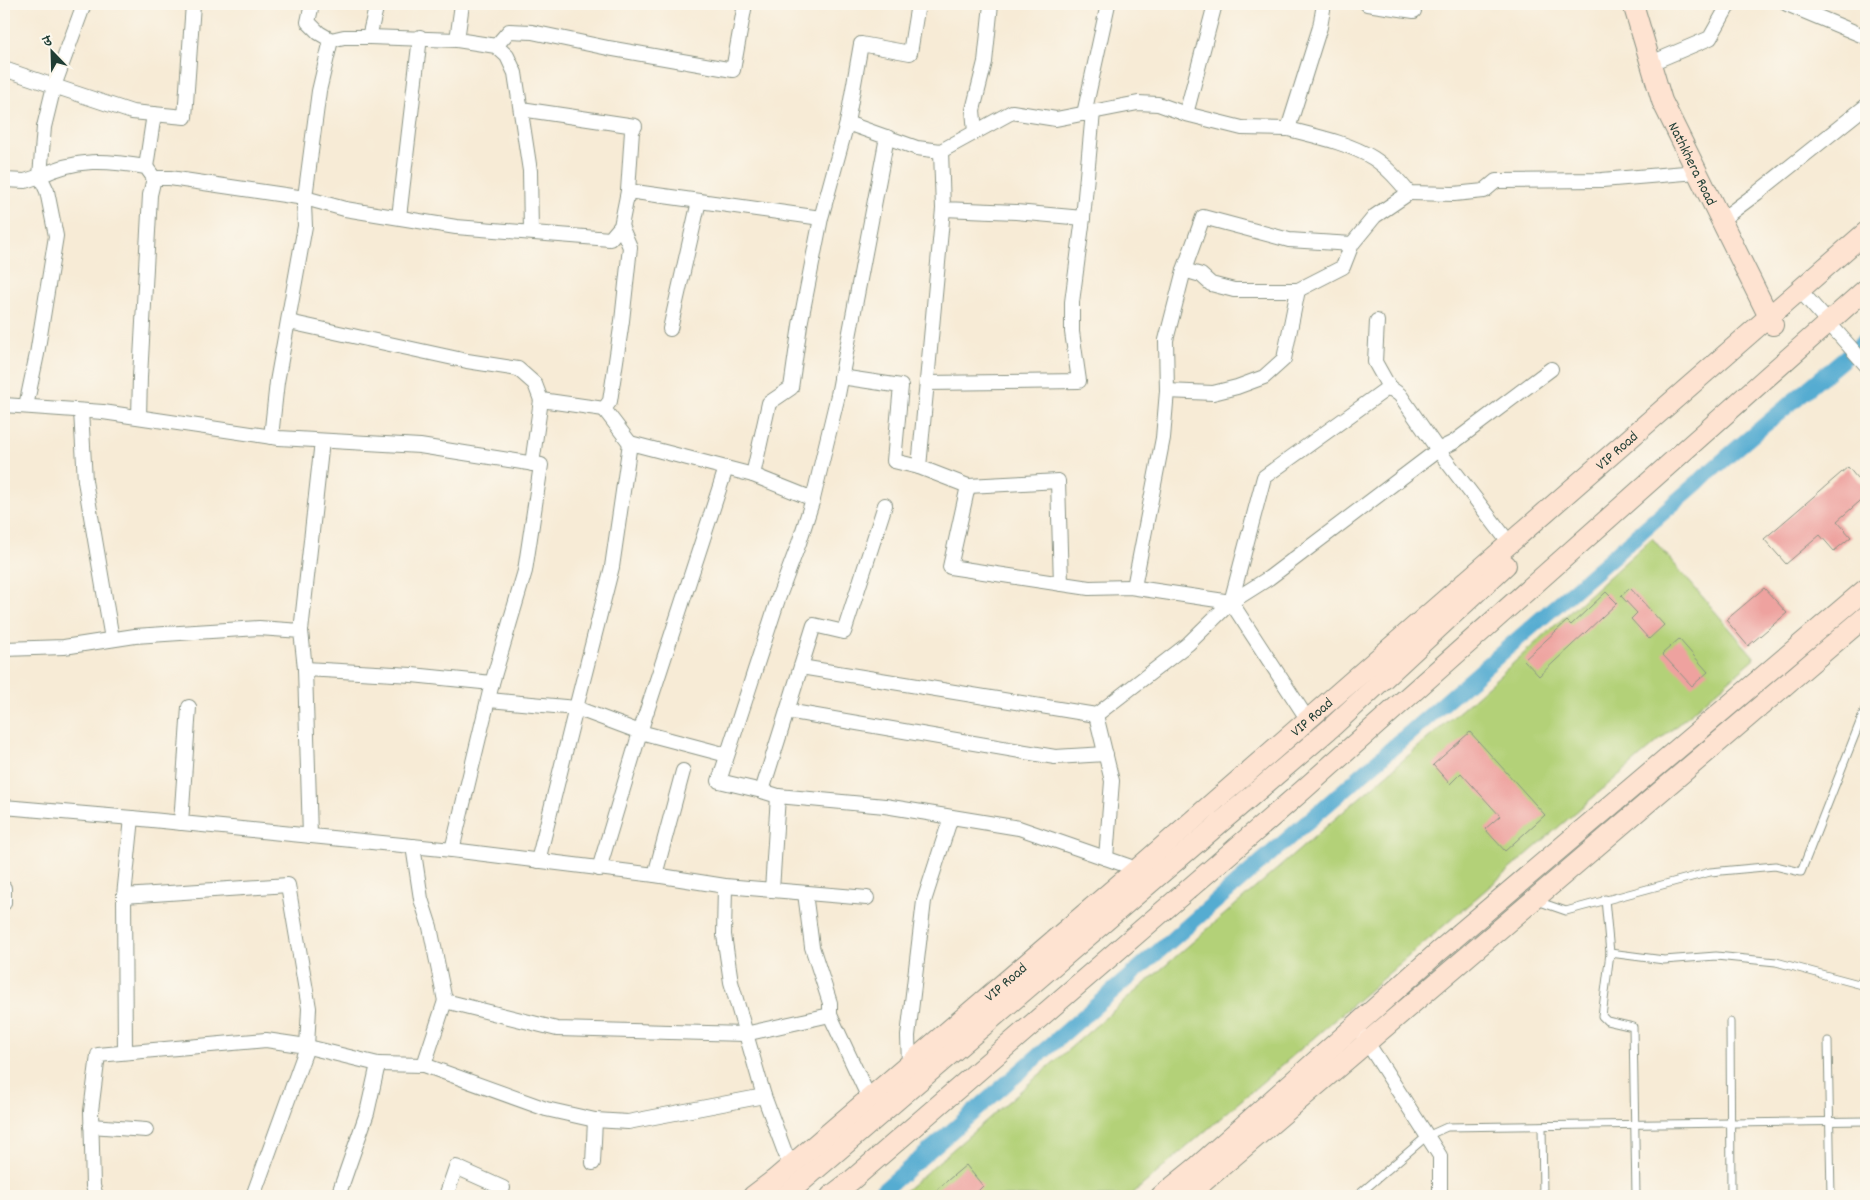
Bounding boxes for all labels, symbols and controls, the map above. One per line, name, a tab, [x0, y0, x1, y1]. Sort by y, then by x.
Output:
north arrow	[28, 28, 78, 78]
text: उ	[39, 31, 56, 53]
street label: Nathkhera Road	[1661, 119, 1721, 210]
street label: VIP Road	[1592, 427, 1644, 476]
street label: VIP Road	[1287, 693, 1339, 743]
street label: VIP Road	[980, 959, 1033, 1008]

